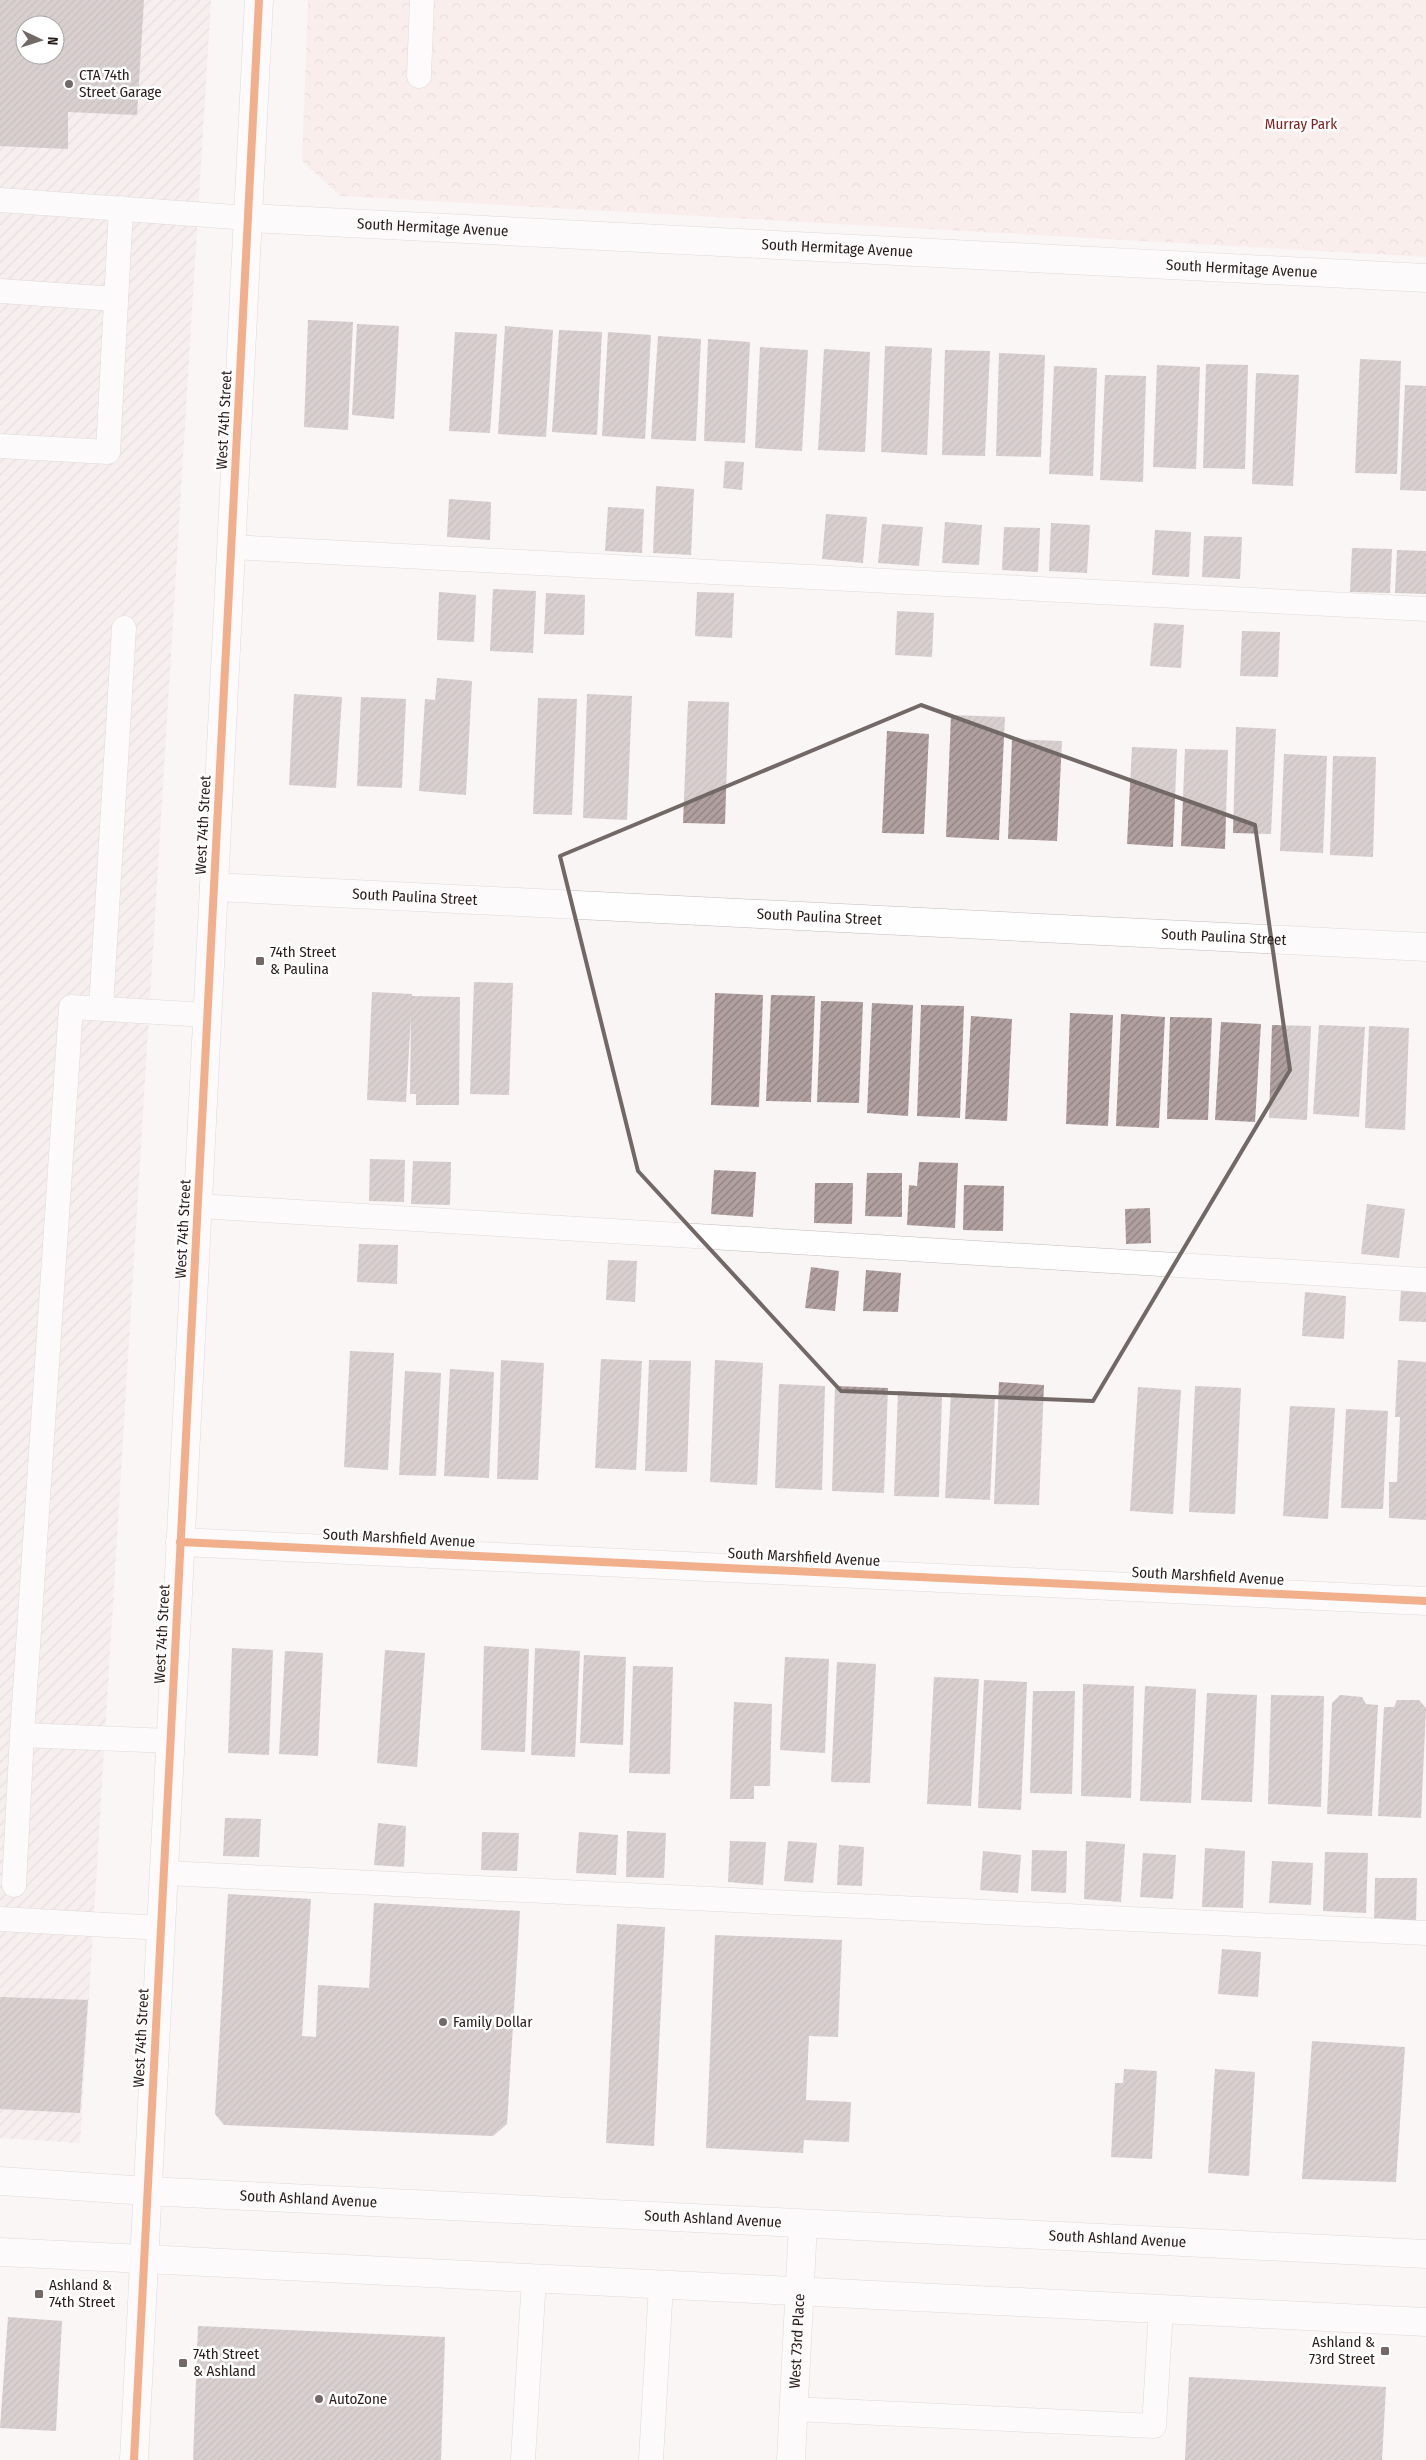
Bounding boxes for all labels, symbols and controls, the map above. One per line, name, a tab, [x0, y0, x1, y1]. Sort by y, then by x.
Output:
north arrow	[15, 15, 65, 65]
text: N	[44, 36, 61, 46]
place label: CTA 74th Street Garage	[79, 66, 162, 101]
marker: CTA 74th Street Garage	[63, 78, 75, 90]
park label: Murray Park	[1265, 115, 1337, 133]
street label: South Hermitage Avenue	[357, 215, 509, 240]
street label: South Hermitage Avenue	[761, 235, 913, 261]
street label: South Hermitage Avenue	[1166, 256, 1318, 281]
street label: West 74th Street	[212, 370, 236, 470]
street label: West 74th Street	[191, 775, 215, 875]
street label: South Paulina Street	[352, 885, 478, 909]
street label: South Paulina Street	[756, 905, 882, 929]
street label: South Paulina Street	[1161, 925, 1287, 949]
place label: 74th Street & Paulina	[270, 943, 336, 978]
marker: 74th Street & Paulina	[254, 955, 266, 967]
street label: West 74th Street	[171, 1179, 195, 1279]
street label: South Marshfield Avenue	[322, 1525, 476, 1551]
street label: South Marshfield Avenue	[727, 1544, 881, 1570]
street label: South Marshfield Avenue	[1131, 1563, 1285, 1589]
street label: West 74th Street	[150, 1584, 174, 1684]
street label: West 74th Street	[129, 1988, 153, 2088]
place label: Family Dollar	[453, 2013, 533, 2031]
marker: Family Dollar	[437, 2016, 449, 2028]
street label: South Ashland Avenue	[239, 2187, 378, 2211]
street label: South Ashland Avenue	[644, 2207, 782, 2231]
street label: South Ashland Avenue	[1048, 2226, 1187, 2251]
place label: Ashland & 74th Street	[49, 2276, 115, 2311]
marker: Ashland & 74th Street	[33, 2288, 45, 2300]
street label: West 73rd Place	[786, 2293, 808, 2389]
place label: Ashland & 73rd Street	[1309, 2333, 1375, 2368]
place label: 74th Street & Ashland	[193, 2345, 259, 2380]
marker: Ashland & 73rd Street	[1379, 2345, 1391, 2357]
marker: 74th Street & Ashland	[177, 2357, 189, 2369]
place label: AutoZone	[329, 2390, 387, 2408]
marker: AutoZone	[313, 2393, 325, 2405]

